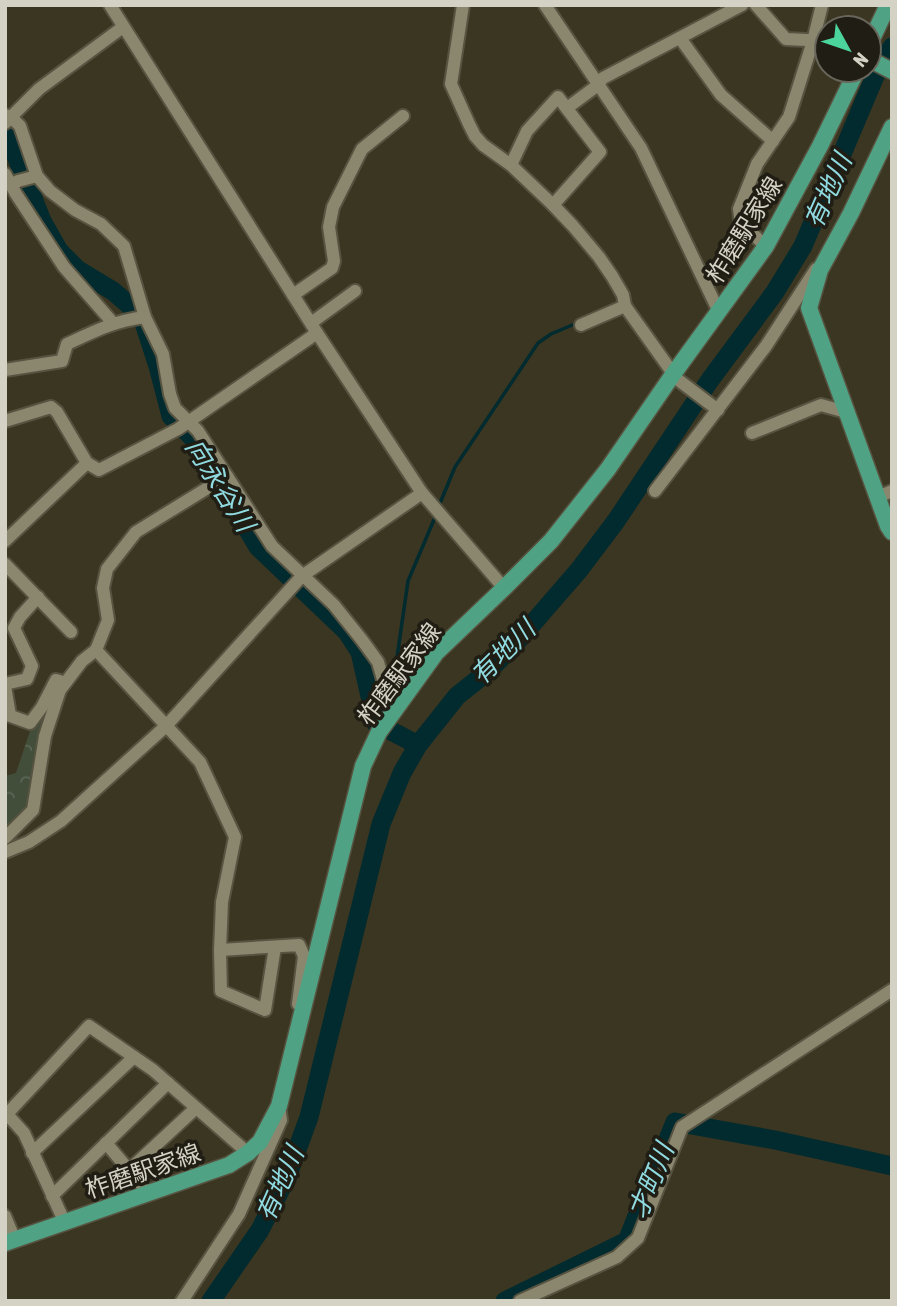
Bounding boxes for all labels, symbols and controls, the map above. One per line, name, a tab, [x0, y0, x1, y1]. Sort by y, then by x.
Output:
north arrow	[813, 14, 883, 84]
text: N	[849, 49, 873, 71]
water label: 有地川	[798, 147, 859, 233]
street label: 柞磨駅家線	[701, 172, 787, 288]
water label: 向永谷川	[180, 433, 262, 540]
water label: 有地川	[465, 612, 543, 690]
street label: 柞磨駅家線	[352, 618, 446, 730]
water label: 才町川	[622, 1136, 681, 1223]
street label: 柞磨駅家線	[82, 1139, 204, 1203]
water label: 有地川	[250, 1140, 311, 1226]

